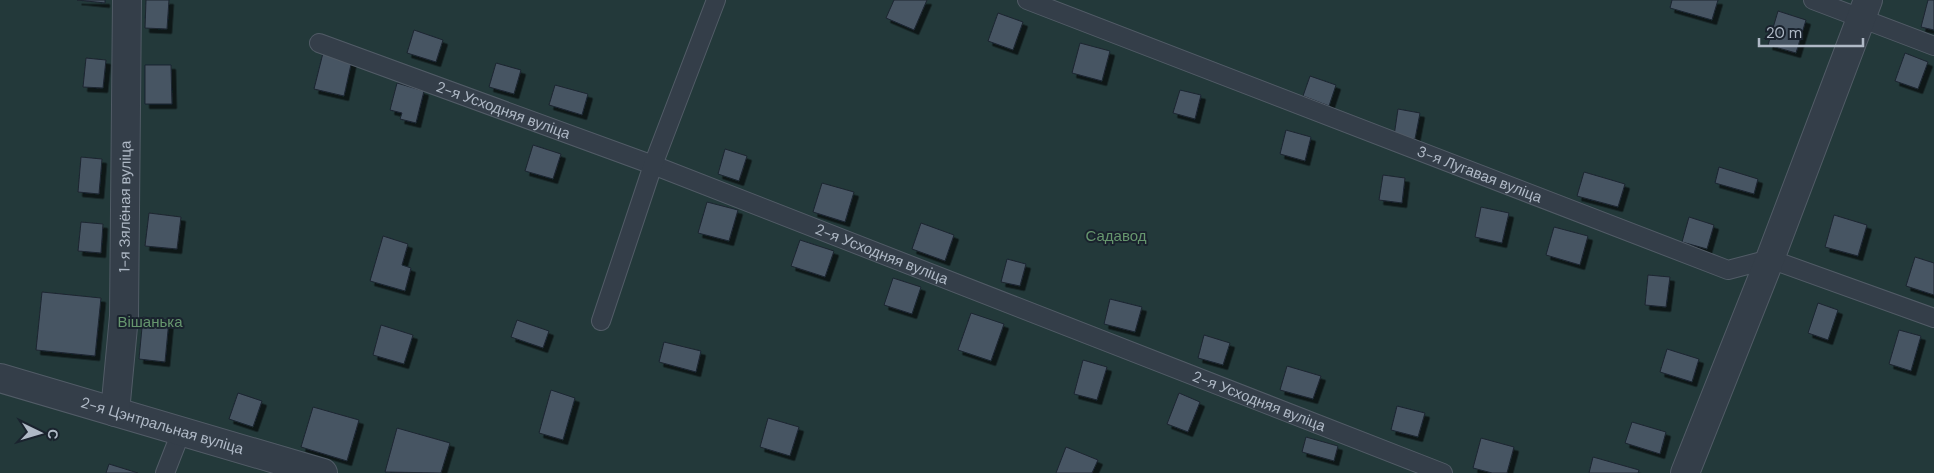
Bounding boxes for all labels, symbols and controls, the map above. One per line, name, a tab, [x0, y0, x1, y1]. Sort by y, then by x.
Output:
scale bar	[1759, 15, 1863, 47]
text: 20 m	[1766, 23, 1802, 43]
street label: 2-я Усходняя вуліца	[433, 77, 574, 144]
street label: 1-я Зялёная вуліца	[114, 140, 136, 272]
street label: 3-я Лугавая вуліца	[1414, 141, 1546, 208]
street label: 2-я Усходняя вуліца	[812, 219, 952, 289]
park label: Садавод	[1085, 226, 1147, 246]
park label: Вішанька	[117, 312, 183, 332]
street label: 2-я Усходняя вуліца	[1189, 366, 1329, 437]
street label: 2-я Цэнтральная вуліца	[78, 392, 247, 459]
north arrow	[15, 408, 65, 458]
text: С	[44, 428, 62, 440]

